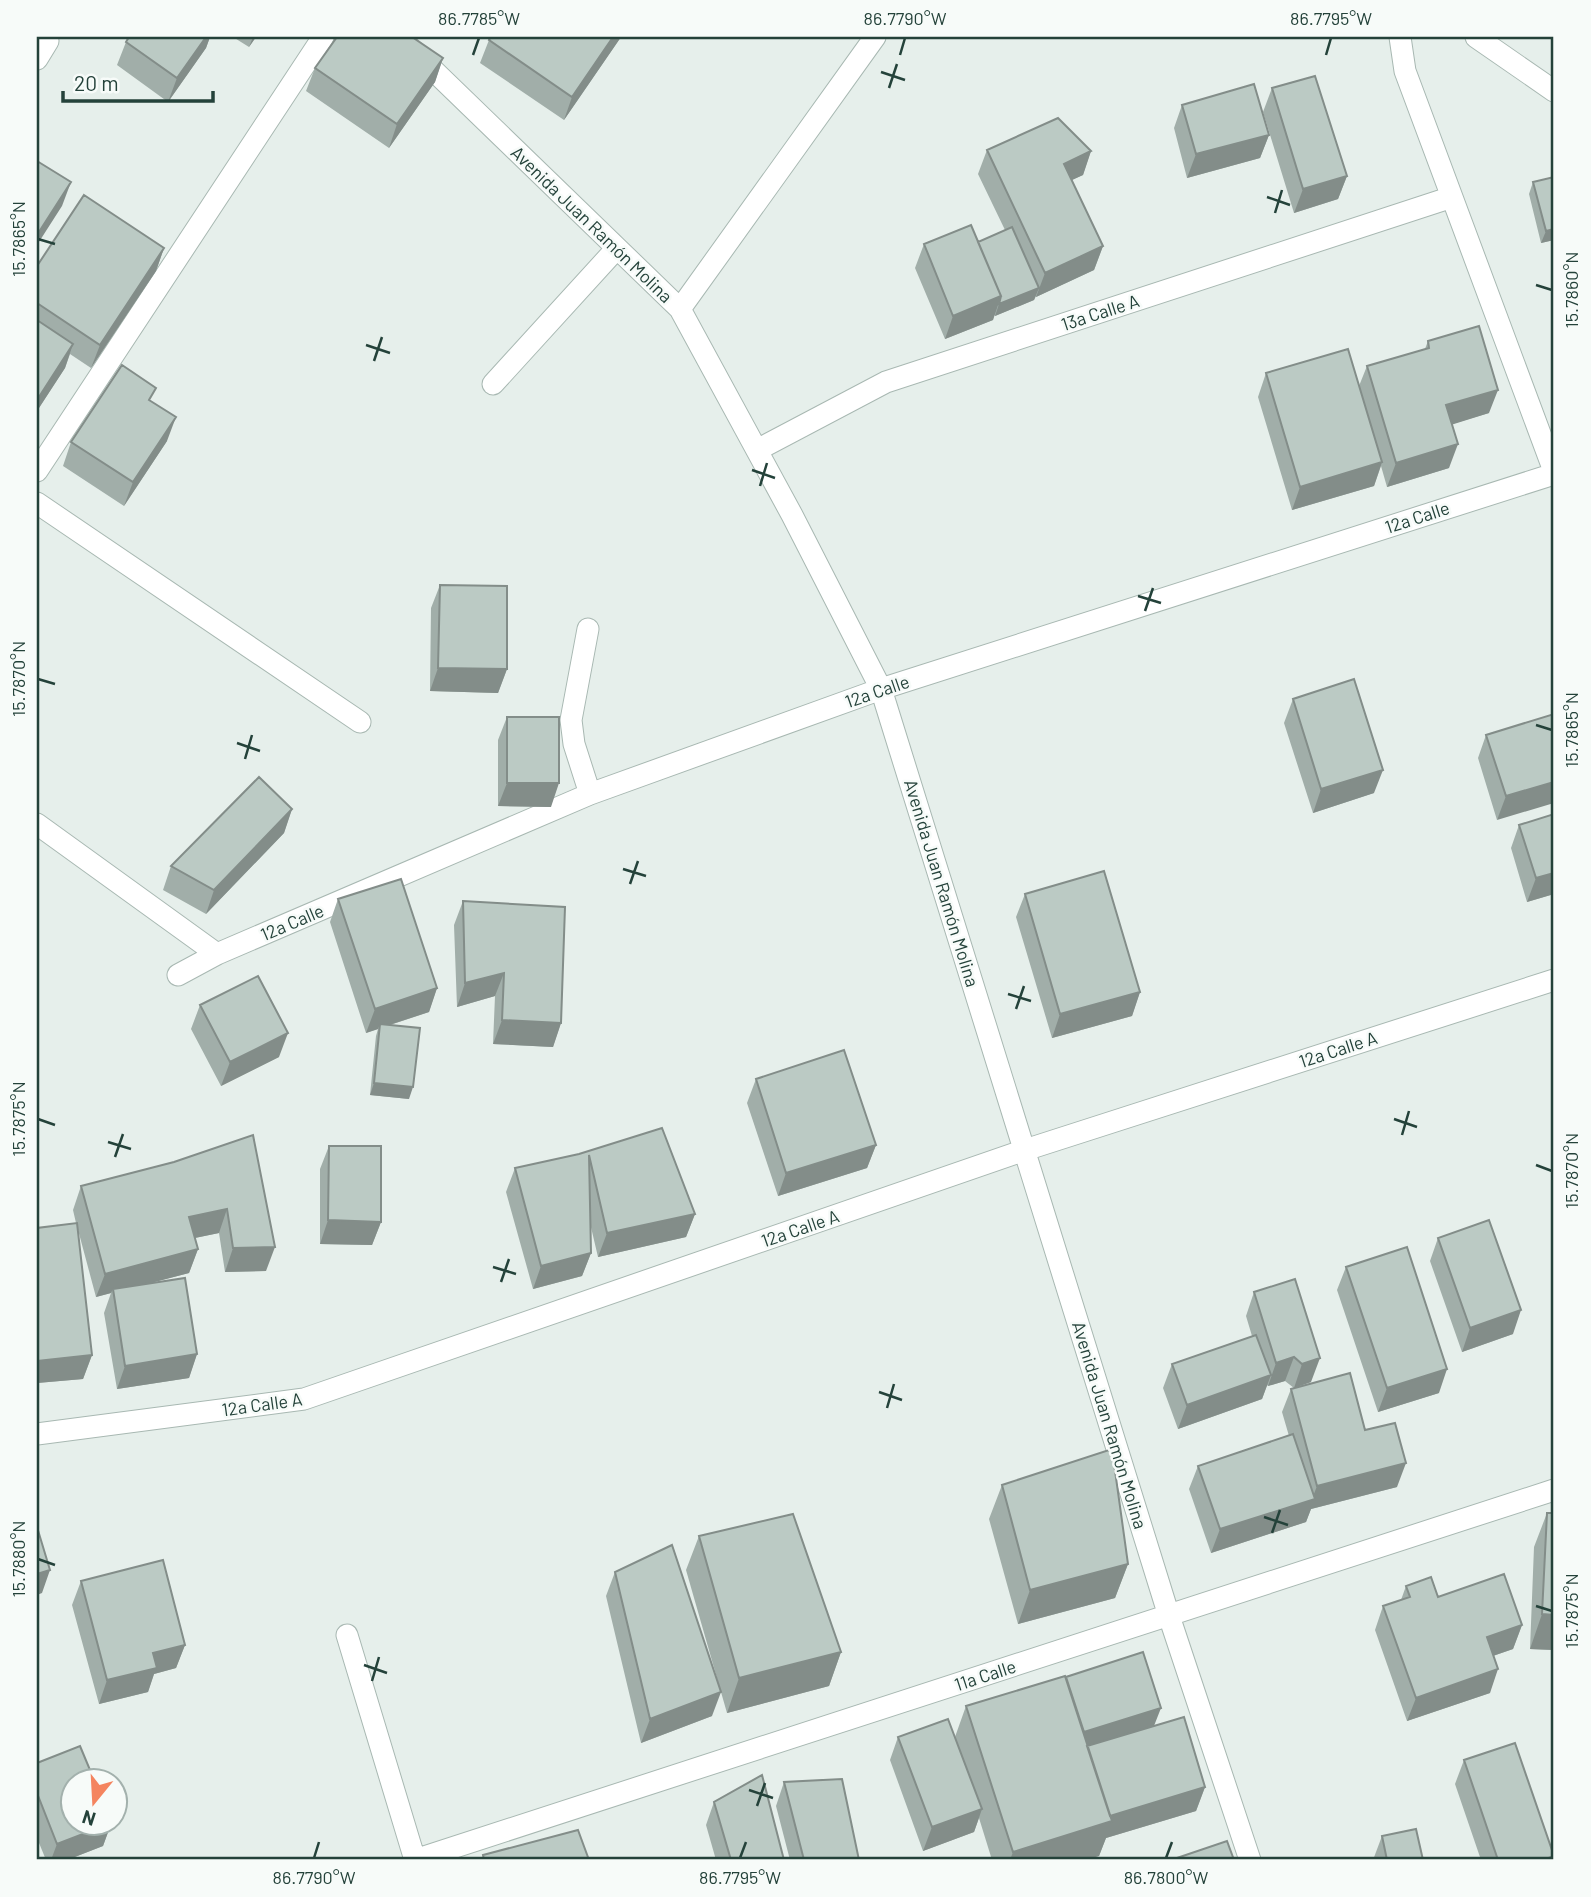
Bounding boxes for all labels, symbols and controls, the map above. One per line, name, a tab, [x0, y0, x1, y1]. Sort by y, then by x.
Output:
text: 86.7785°W	[438, 7, 520, 29]
text: 86.7790°W	[864, 7, 947, 29]
text: 86.7795°W	[1290, 7, 1372, 29]
scale bar	[63, 60, 214, 104]
text: 20 m	[74, 70, 119, 95]
street label: Avenida Juan Ramón Molina	[507, 141, 677, 307]
text: 15.7865°N	[7, 201, 29, 277]
text: 15.7860°N	[1560, 252, 1582, 328]
street label: 13a Calle A	[1058, 289, 1142, 335]
street label: 12a Calle	[1382, 496, 1452, 538]
text: 15.7870°N	[7, 641, 29, 717]
street label: 12a Calle	[842, 670, 912, 712]
text: 15.7865°N	[1560, 692, 1582, 768]
street label: Avenida Juan Ramón Molina	[900, 777, 984, 989]
street label: 12a Calle	[257, 899, 327, 945]
street label: 12a Calle A	[1296, 1026, 1380, 1072]
text: 15.7875°N	[7, 1081, 29, 1157]
text: 15.7870°N	[1560, 1133, 1582, 1209]
street label: 12a Calle A	[758, 1204, 842, 1252]
street label: Avenida Juan Ramón Molina	[1068, 1319, 1152, 1531]
street label: 12a Calle A	[220, 1387, 304, 1421]
text: 15.7880°N	[7, 1520, 29, 1598]
text: 15.7875°N	[1560, 1573, 1582, 1649]
street label: 11a Calle	[951, 1655, 1019, 1695]
north arrow	[60, 1768, 130, 1838]
text: N	[79, 1806, 98, 1832]
text: 86.7790°W	[273, 1866, 356, 1888]
text: 86.7795°W	[699, 1866, 781, 1888]
text: 86.7800°W	[1124, 1866, 1208, 1888]

